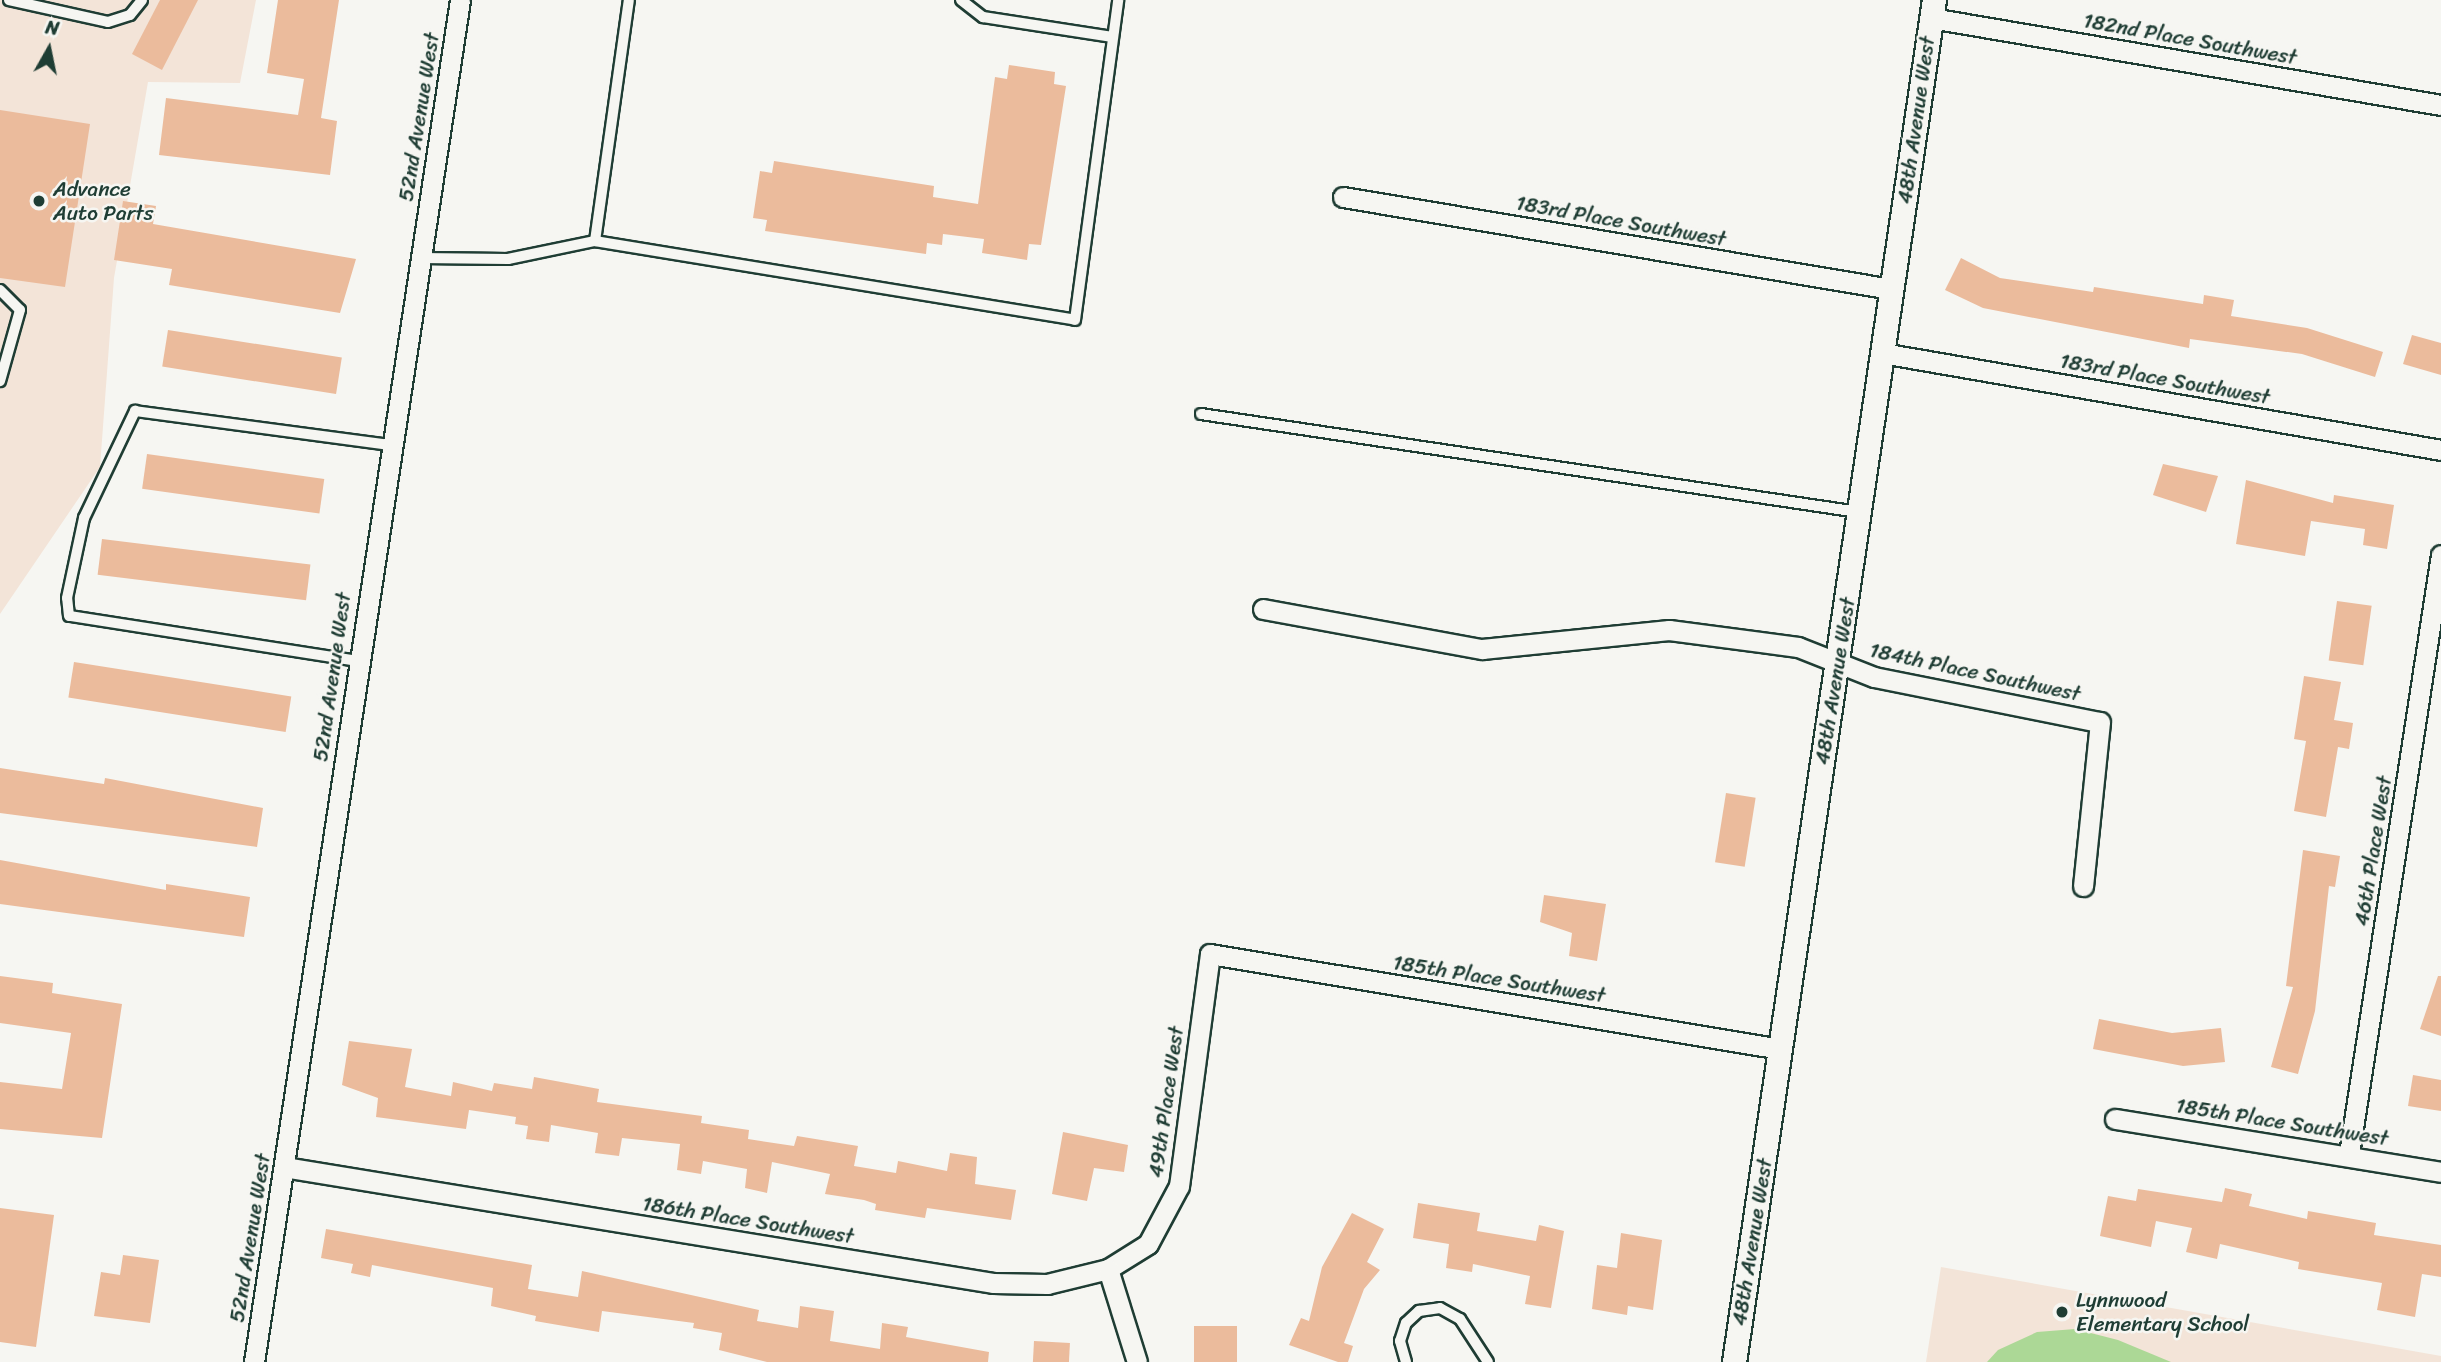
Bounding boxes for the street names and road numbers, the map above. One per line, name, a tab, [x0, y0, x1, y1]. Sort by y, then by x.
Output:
street label: 182nd Place Southwest	[2081, 8, 2299, 70]
street label: 52nd Avenue West	[393, 31, 445, 203]
street label: 48th Avenue West	[1892, 34, 1940, 206]
street label: 183rd Place Southwest	[1514, 190, 1728, 252]
street label: 183rd Place Southwest	[2058, 348, 2272, 410]
street label: 52nd Avenue West	[308, 591, 356, 763]
street label: 48th Avenue West	[1809, 595, 1861, 767]
street label: 184th Place Southwest	[1867, 637, 2083, 707]
street label: 46th Place West	[2349, 774, 2397, 928]
street label: 185th Place Southwest	[1391, 950, 1607, 1008]
street label: 49th Place West	[1143, 1024, 1189, 1180]
street label: 185th Place Southwest	[2174, 1093, 2390, 1151]
street label: 52nd Avenue West	[224, 1152, 276, 1324]
street label: 48th Avenue West	[1726, 1156, 1778, 1328]
street label: 186th Place Southwest	[640, 1191, 856, 1249]

